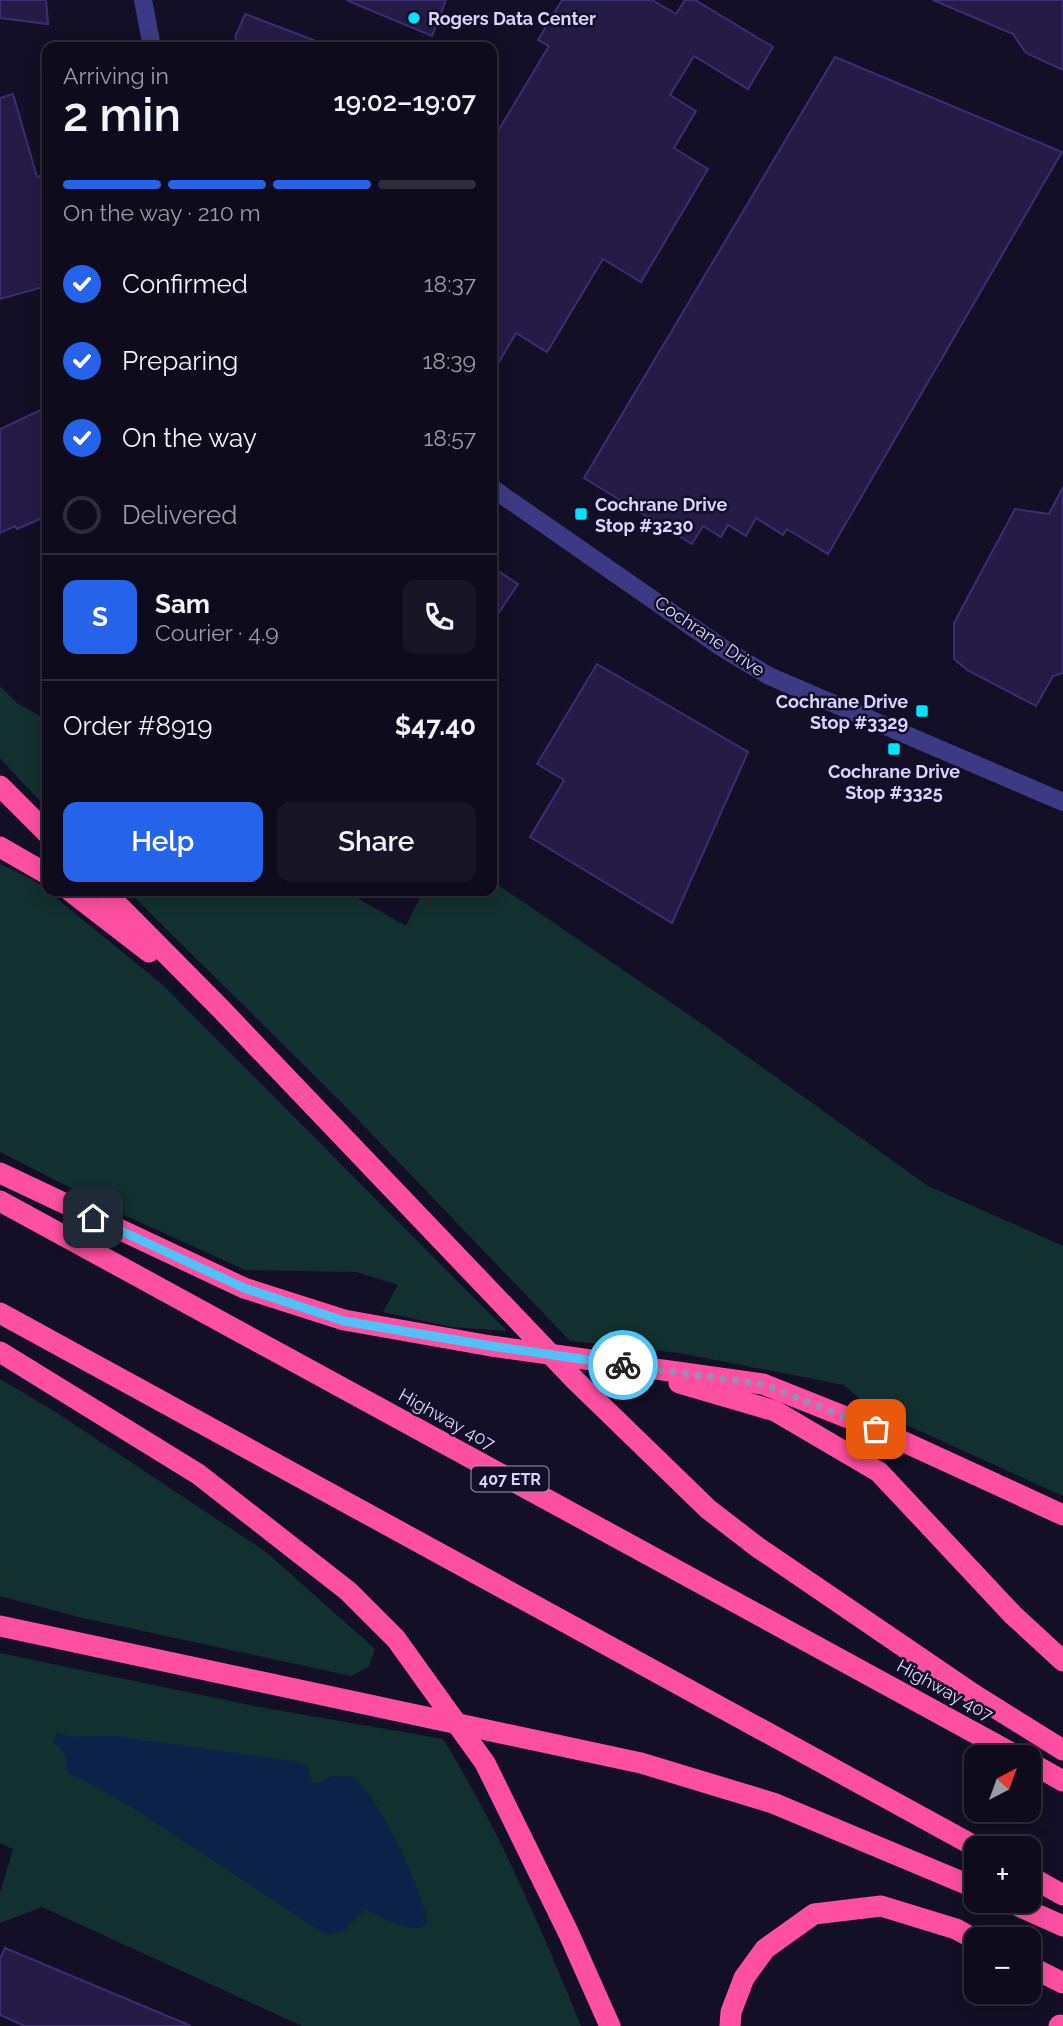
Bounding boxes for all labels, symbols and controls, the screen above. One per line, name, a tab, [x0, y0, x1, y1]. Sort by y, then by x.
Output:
place label: Rogers Data Center	[428, 8, 596, 29]
marker: Rogers Data Center	[406, 10, 422, 26]
text: Arriving in	[63, 62, 169, 89]
text: 19:02–19:07	[333, 87, 476, 117]
text: 2 min	[63, 88, 181, 142]
text: On the way · 210 m	[63, 199, 261, 226]
icon: check	[63, 265, 101, 303]
text: Confirmed	[122, 269, 248, 299]
text: 18:37	[424, 270, 476, 297]
icon: check	[63, 342, 101, 380]
text: Preparing	[122, 346, 238, 376]
text: 18:39	[422, 347, 476, 374]
icon: check	[63, 419, 101, 457]
text: On the way	[122, 423, 257, 453]
text: 18:57	[423, 424, 476, 451]
place label: Cochrane Drive Stop #3230	[595, 494, 727, 536]
text: Delivered	[122, 500, 237, 530]
marker: Cochrane Drive Stop #3230	[573, 506, 589, 522]
button: phone	[402, 580, 476, 654]
text: Sam	[155, 589, 210, 619]
street label: Cochrane Drive	[651, 591, 769, 681]
text: S	[92, 602, 108, 632]
text: Courier · 4.9	[155, 619, 279, 646]
place label: Cochrane Drive Stop #3329	[776, 691, 908, 733]
marker: Cochrane Drive Stop #3329	[914, 703, 930, 719]
text: Order #8919	[63, 711, 212, 741]
text: $47.40	[395, 711, 476, 741]
marker: Cochrane Drive Stop #3325	[886, 741, 902, 757]
place label: Cochrane Drive Stop #3325	[828, 761, 960, 803]
button: Help	[63, 802, 263, 882]
button: Share	[277, 802, 476, 882]
pin	[63, 1188, 123, 1248]
icon: home	[74, 1199, 112, 1237]
courier	[588, 1330, 658, 1400]
icon: bike	[604, 1346, 642, 1384]
street label: Highway 407	[395, 1384, 499, 1454]
pin	[846, 1399, 906, 1459]
icon: bag	[857, 1410, 895, 1448]
road number: 407 ETR	[472, 1466, 548, 1492]
street label: Highway 407	[893, 1655, 997, 1725]
north arrow	[964, 1745, 1041, 1822]
map controls	[964, 1745, 1041, 2004]
button: +	[964, 1836, 1041, 1913]
button: −	[964, 1927, 1041, 2004]

